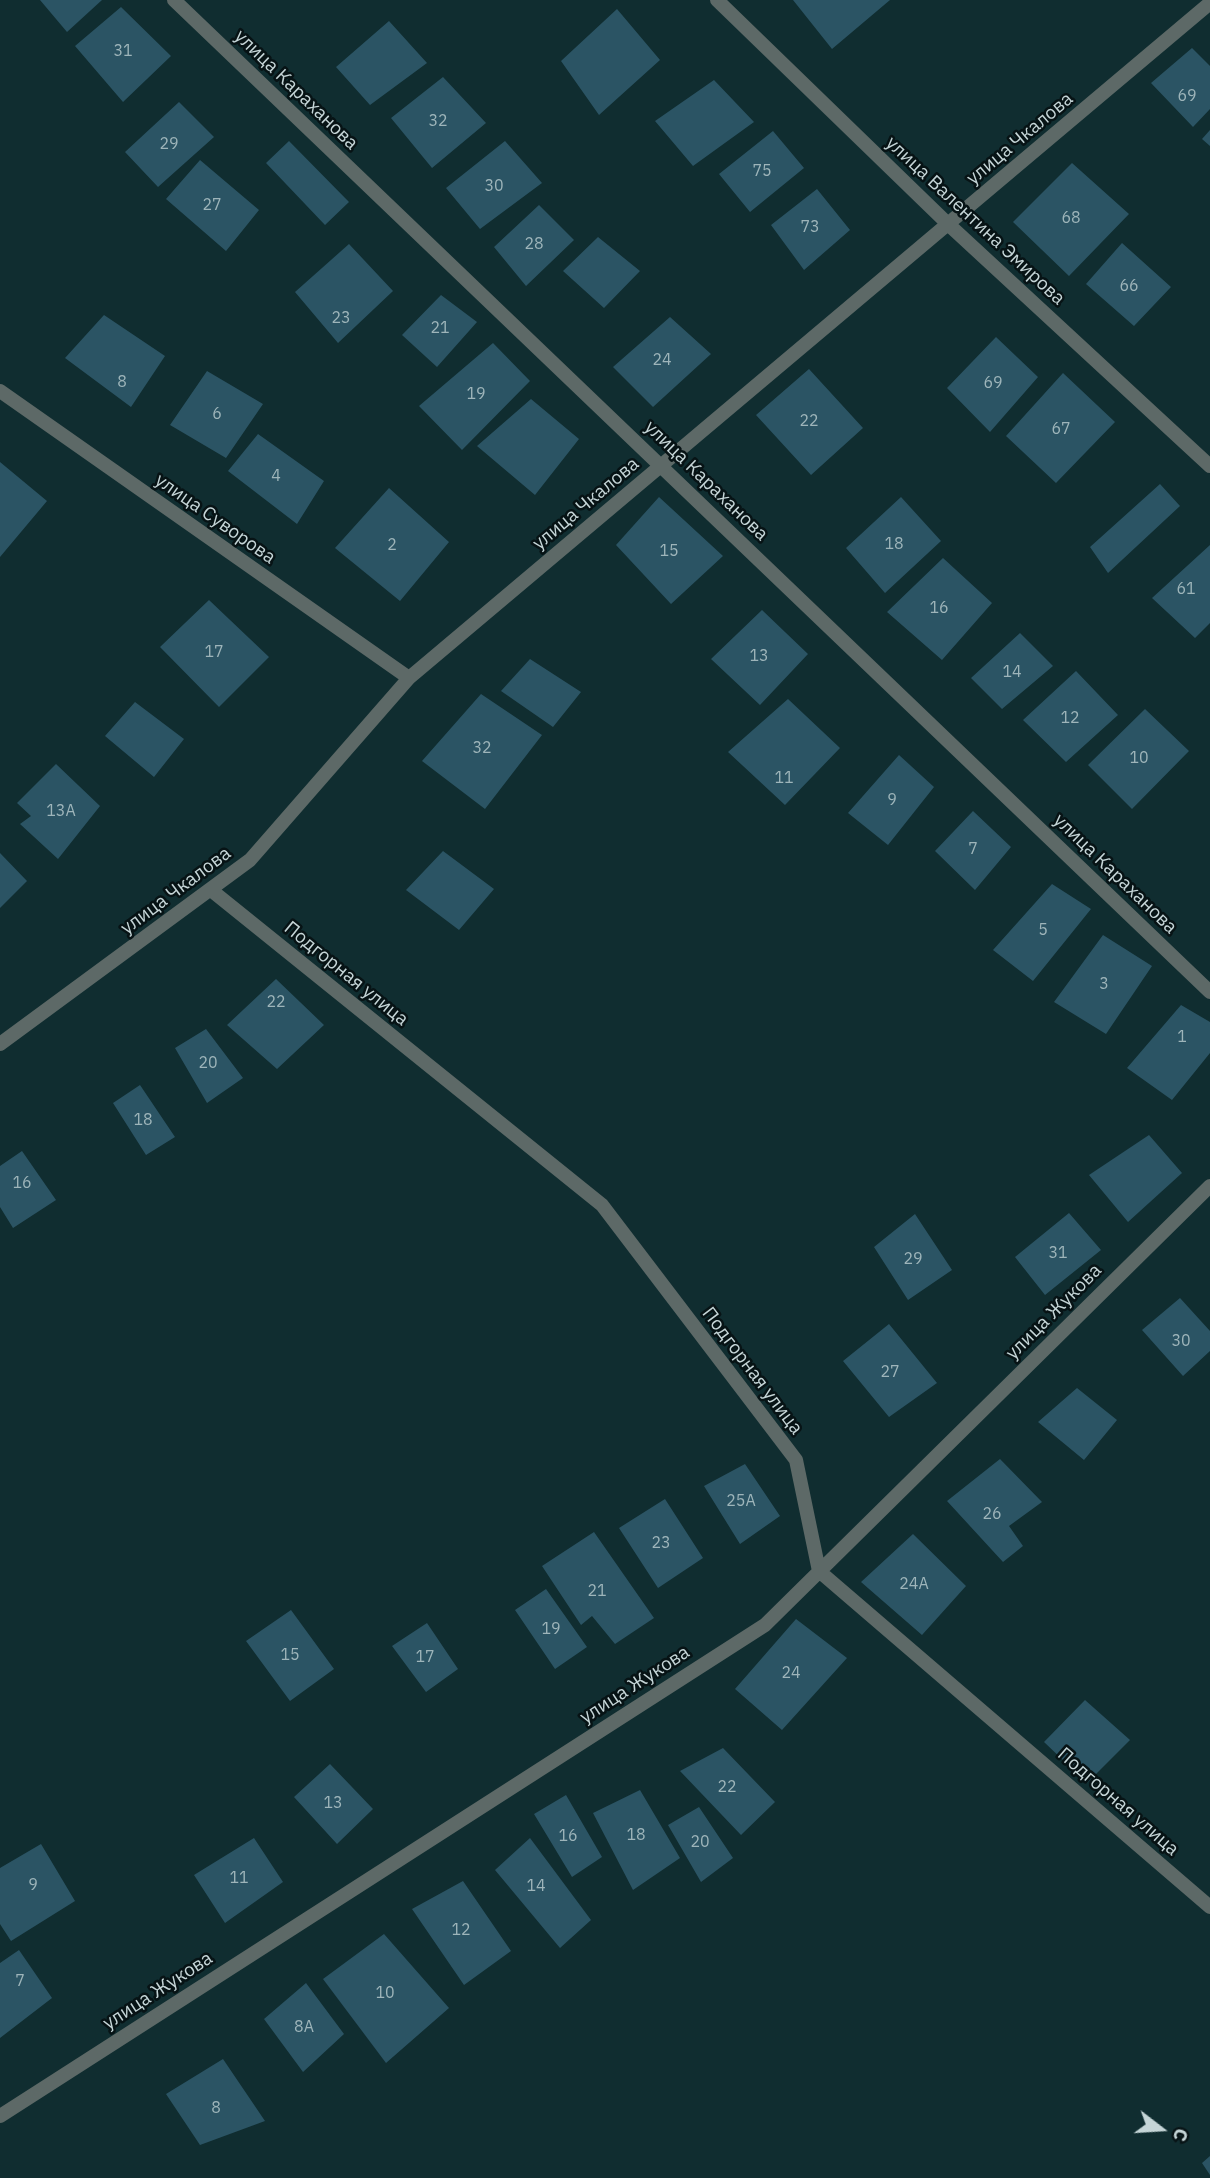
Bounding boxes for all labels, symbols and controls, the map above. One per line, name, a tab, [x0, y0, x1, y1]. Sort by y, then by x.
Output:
street label: улица Караханова	[229, 25, 363, 155]
house number: 31	[113, 41, 133, 61]
house number: 69	[1177, 86, 1197, 106]
street label: улица Чкалова	[962, 88, 1078, 190]
house number: 32	[428, 111, 448, 131]
street label: улица Валентина Эмирова	[881, 132, 1069, 310]
house number: 29	[159, 134, 179, 154]
house number: 75	[752, 161, 772, 181]
house number: 30	[484, 176, 504, 196]
house number: 27	[202, 195, 222, 215]
house number: 68	[1061, 208, 1081, 228]
house number: 73	[800, 217, 820, 237]
house number: 28	[524, 234, 544, 254]
house number: 66	[1119, 276, 1139, 296]
house number: 23	[331, 308, 351, 328]
house number: 21	[430, 318, 450, 338]
house number: 24	[652, 350, 672, 370]
house number: 8	[117, 372, 127, 392]
house number: 69	[983, 373, 1003, 393]
house number: 19	[466, 384, 486, 404]
house number: 6	[212, 404, 222, 424]
house number: 22	[799, 411, 819, 431]
street label: улица Караханова	[639, 416, 773, 546]
house number: 67	[1051, 419, 1071, 439]
street label: улица Чкалова	[528, 453, 644, 555]
house number: 4	[271, 466, 281, 486]
street label: улица Суворова	[150, 469, 280, 569]
house number: 18	[884, 534, 904, 554]
house number: 2	[387, 535, 397, 555]
house number: 15	[659, 541, 679, 561]
house number: 61	[1176, 579, 1196, 599]
house number: 16	[929, 598, 949, 618]
house number: 17	[204, 642, 224, 662]
house number: 13	[749, 646, 769, 666]
house number: 14	[1002, 662, 1022, 682]
house number: 12	[1060, 708, 1080, 728]
house number: 32	[472, 738, 492, 758]
house number: 10	[1129, 748, 1149, 768]
house number: 11	[774, 768, 794, 788]
house number: 9	[887, 790, 897, 810]
house number: 13А	[46, 801, 76, 821]
street label: улица Караханова	[1048, 809, 1182, 939]
house number: 7	[968, 839, 978, 859]
street label: улица Чкалова	[116, 842, 236, 940]
street label: Подгорная улица	[279, 917, 413, 1031]
house number: 5	[1038, 920, 1048, 940]
house number: 3	[1099, 974, 1109, 994]
house number: 22	[266, 992, 286, 1012]
house number: 1	[1177, 1027, 1187, 1047]
house number: 20	[198, 1053, 218, 1073]
house number: 18	[133, 1110, 153, 1130]
house number: 16	[12, 1173, 32, 1193]
house number: 31	[1048, 1243, 1068, 1263]
house number: 29	[903, 1249, 923, 1269]
street label: улица Жукова	[1001, 1259, 1107, 1365]
street label: Подгорная улица	[697, 1303, 807, 1439]
house number: 30	[1171, 1331, 1191, 1351]
house number: 27	[880, 1362, 900, 1382]
house number: 25А	[726, 1491, 756, 1511]
house number: 26	[982, 1504, 1002, 1524]
house number: 23	[651, 1533, 671, 1553]
house number: 24А	[899, 1574, 929, 1594]
house number: 21	[587, 1581, 607, 1601]
house number: 19	[541, 1619, 561, 1639]
street label: улица Жукова	[576, 1641, 694, 1729]
house number: 15	[280, 1645, 300, 1665]
house number: 17	[415, 1647, 435, 1667]
house number: 24	[781, 1663, 801, 1683]
street label: Подгорная улица	[1053, 1743, 1183, 1861]
house number: 22	[717, 1777, 737, 1797]
house number: 13	[323, 1793, 343, 1813]
house number: 18	[626, 1825, 646, 1845]
house number: 16	[558, 1826, 578, 1846]
house number: 20	[690, 1832, 710, 1852]
house number: 11	[229, 1868, 249, 1888]
house number: 9	[28, 1875, 38, 1895]
house number: 14	[526, 1876, 546, 1896]
house number: 12	[451, 1920, 471, 1940]
street label: улица Жукова	[99, 1947, 217, 2035]
house number: 7	[15, 1971, 25, 1991]
house number: 10	[375, 1983, 395, 2003]
house number: 8А	[294, 2017, 314, 2037]
north arrow	[1126, 2094, 1196, 2164]
house number: 8	[211, 2098, 221, 2118]
text: С	[1168, 2126, 1194, 2145]

